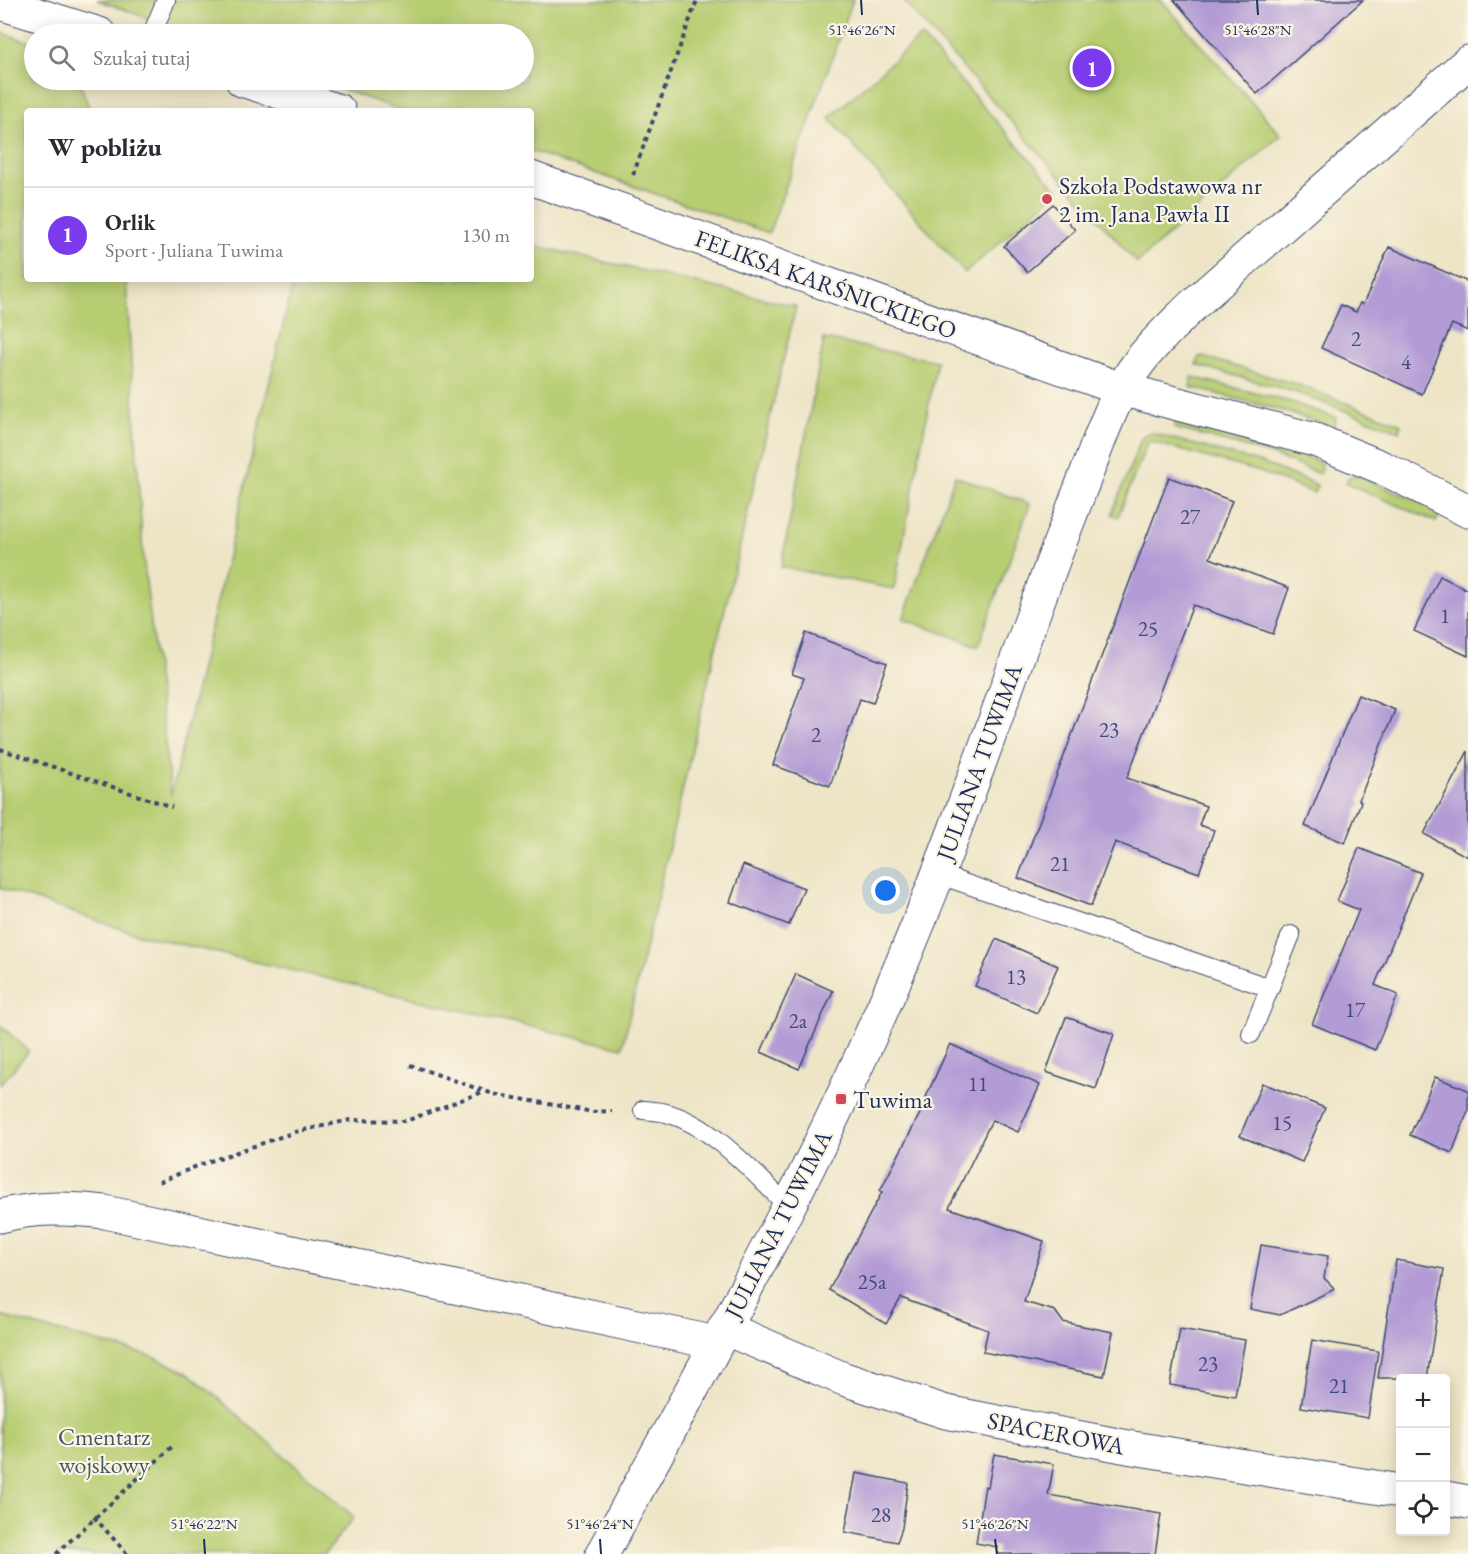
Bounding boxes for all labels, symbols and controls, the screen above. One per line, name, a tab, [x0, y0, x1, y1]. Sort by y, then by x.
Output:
text: 51°46'26"N	[828, 20, 896, 39]
text: 51°46'28"N	[1224, 20, 1292, 39]
search box	[24, 24, 534, 90]
icon: search	[45, 41, 78, 74]
text: Szukaj tutaj	[93, 43, 190, 72]
pin: 1	[1072, 46, 1112, 90]
text: W pobliżu	[48, 130, 162, 164]
place label: Szkoła Podstawowa nr 2 im. Jana Pawła II	[1059, 170, 1262, 229]
marker: Szkoła Podstawowa nr 2 im. Jana Pawła II	[1040, 192, 1054, 206]
text: Orlik	[105, 208, 156, 237]
text: 1	[62, 222, 73, 248]
text: 130 m	[462, 222, 510, 248]
street label: FELIKSA KARŚNICKIEGO	[691, 222, 961, 346]
text: Sport · Juliana Tuwima	[105, 237, 283, 263]
house number: 2	[1351, 325, 1361, 352]
house number: 4	[1401, 348, 1412, 375]
house number: 27	[1180, 503, 1201, 530]
house number: 1	[1440, 602, 1450, 629]
house number: 25	[1138, 615, 1158, 642]
street label: JULIANA TUWIMA	[928, 659, 1029, 867]
house number: 23	[1099, 716, 1119, 743]
house number: 2	[811, 721, 821, 748]
house number: 21	[1050, 850, 1070, 877]
your location	[871, 876, 900, 905]
house number: 13	[1006, 963, 1026, 990]
house number: 17	[1345, 996, 1366, 1023]
house number: 2a	[789, 1007, 808, 1034]
house number: 11	[968, 1070, 988, 1097]
place label: Tuwima	[853, 1084, 933, 1115]
marker: Tuwima	[834, 1092, 848, 1106]
house number: 15	[1272, 1109, 1292, 1136]
street label: JULIANA TUWIMA	[716, 1124, 839, 1325]
house number: 25a	[858, 1268, 887, 1295]
house number: 23	[1198, 1350, 1218, 1377]
house number: 21	[1329, 1372, 1349, 1399]
map controls	[1396, 1374, 1450, 1536]
button: +	[1396, 1374, 1450, 1428]
street label: SPACEROWA	[985, 1405, 1127, 1462]
park label: Cmentarz wojskowy	[58, 1421, 150, 1480]
button: −	[1396, 1428, 1450, 1482]
button: locate	[1396, 1482, 1450, 1536]
house number: 28	[871, 1501, 891, 1528]
text: 51°46'22"N	[170, 1514, 238, 1533]
text: 51°46'24"N	[566, 1514, 634, 1533]
text: 51°46'26"N	[961, 1514, 1029, 1533]

